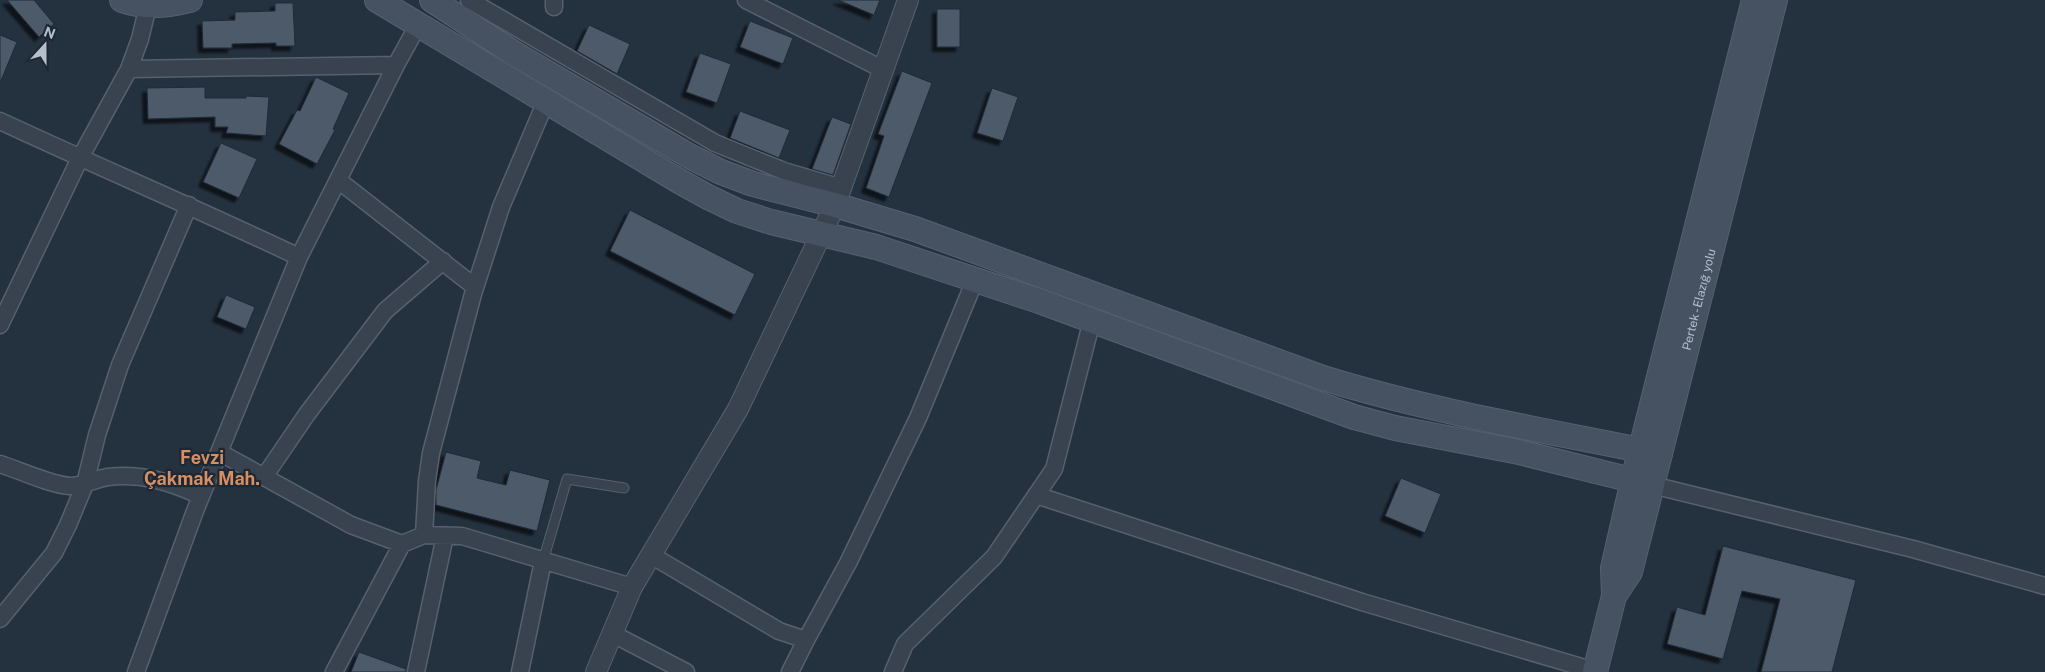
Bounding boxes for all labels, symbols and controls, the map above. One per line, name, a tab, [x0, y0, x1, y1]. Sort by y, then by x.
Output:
north arrow	[20, 20, 70, 70]
text: N	[42, 23, 58, 42]
street label: Pertek - Elazığ yolu	[1680, 247, 1719, 352]
district label: Fevzi Çakmak Mah.	[144, 447, 260, 489]

